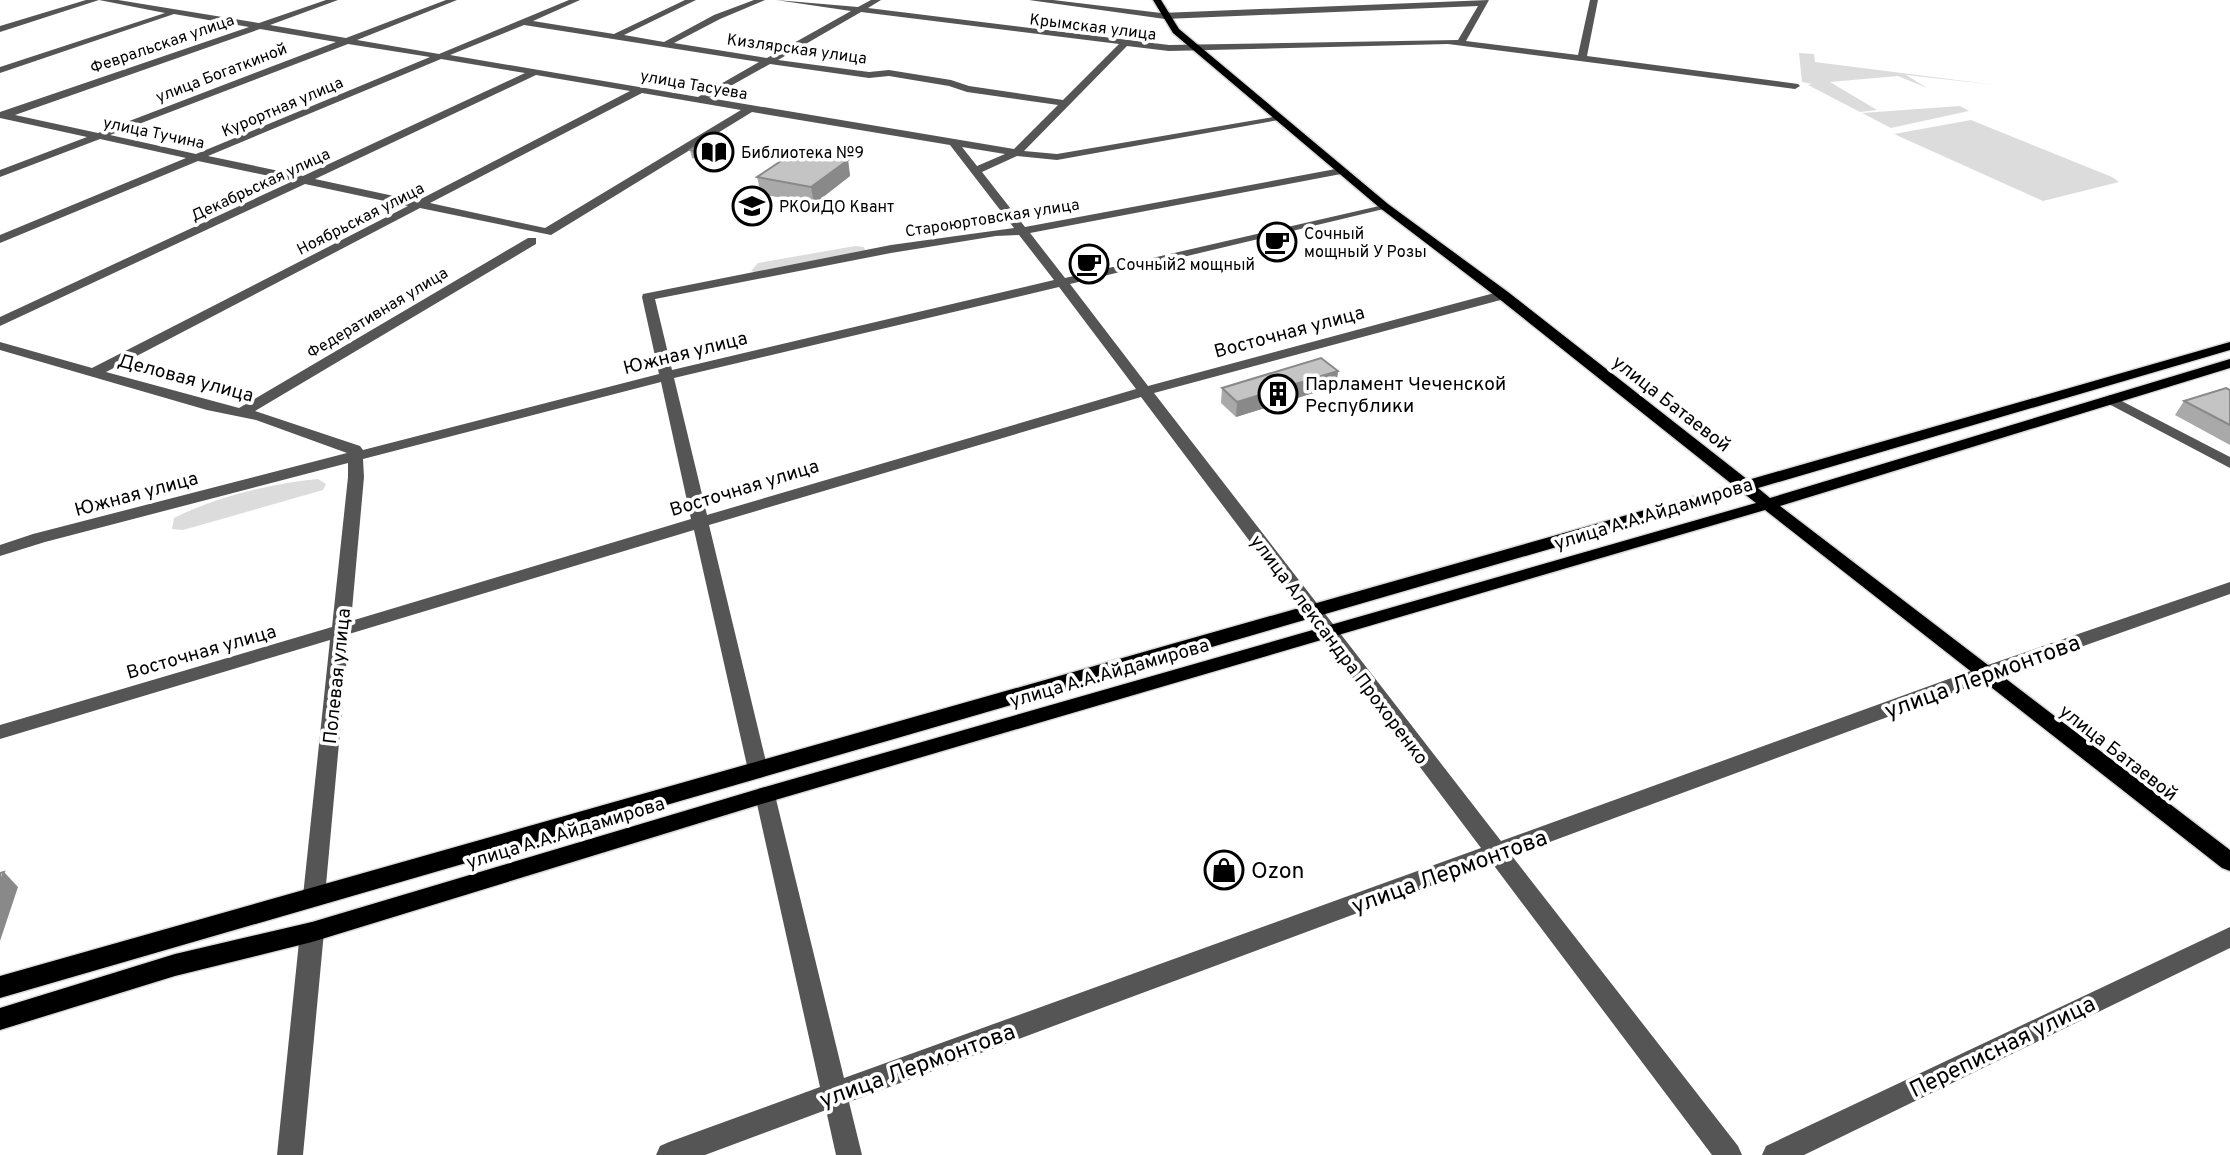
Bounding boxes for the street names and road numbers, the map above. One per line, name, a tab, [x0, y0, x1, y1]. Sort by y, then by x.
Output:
street label: Крымская улица	[1028, 10, 1157, 46]
street label: Февральская улица	[88, 11, 237, 79]
street label: Кизлярская улица	[726, 30, 868, 70]
street label: улица Богаткиной	[153, 40, 290, 108]
street label: улица Тасуева	[638, 67, 749, 105]
street label: Курортная улица	[219, 73, 346, 142]
street label: улица Тучина	[101, 113, 206, 154]
street label: Декабрьская улица	[188, 145, 334, 227]
street label: Ноябрьская улица	[294, 179, 428, 261]
street label: Староюртовская улица	[904, 195, 1081, 243]
street label: Федеративная улица	[304, 264, 452, 364]
street label: Восточная улица	[1212, 301, 1367, 365]
street label: Южная улица	[621, 327, 750, 381]
street label: Деловая улица	[115, 349, 256, 409]
street label: улица Батаевой	[1607, 351, 1735, 458]
street label: Восточная улица	[667, 455, 822, 523]
street label: Южная улица	[72, 467, 201, 523]
street label: улица А.А.Айдамирова	[1551, 473, 1756, 557]
street label: улица Александра Прохоренко	[1244, 530, 1433, 770]
street label: Полевая улица	[319, 607, 357, 745]
street label: Восточная улица	[124, 620, 279, 686]
street label: улица Лермонтова	[1881, 629, 2085, 727]
street label: улица А.А.Айдамирова	[1007, 634, 1212, 714]
street label: улица Батаевой	[2054, 700, 2182, 807]
street label: улица А.А.Айдамирова	[463, 792, 668, 876]
street label: улица Лермонтова	[1348, 824, 1552, 922]
street label: Переписная улица	[1905, 991, 2101, 1106]
street label: улица Лермонтова	[816, 1018, 1020, 1116]

